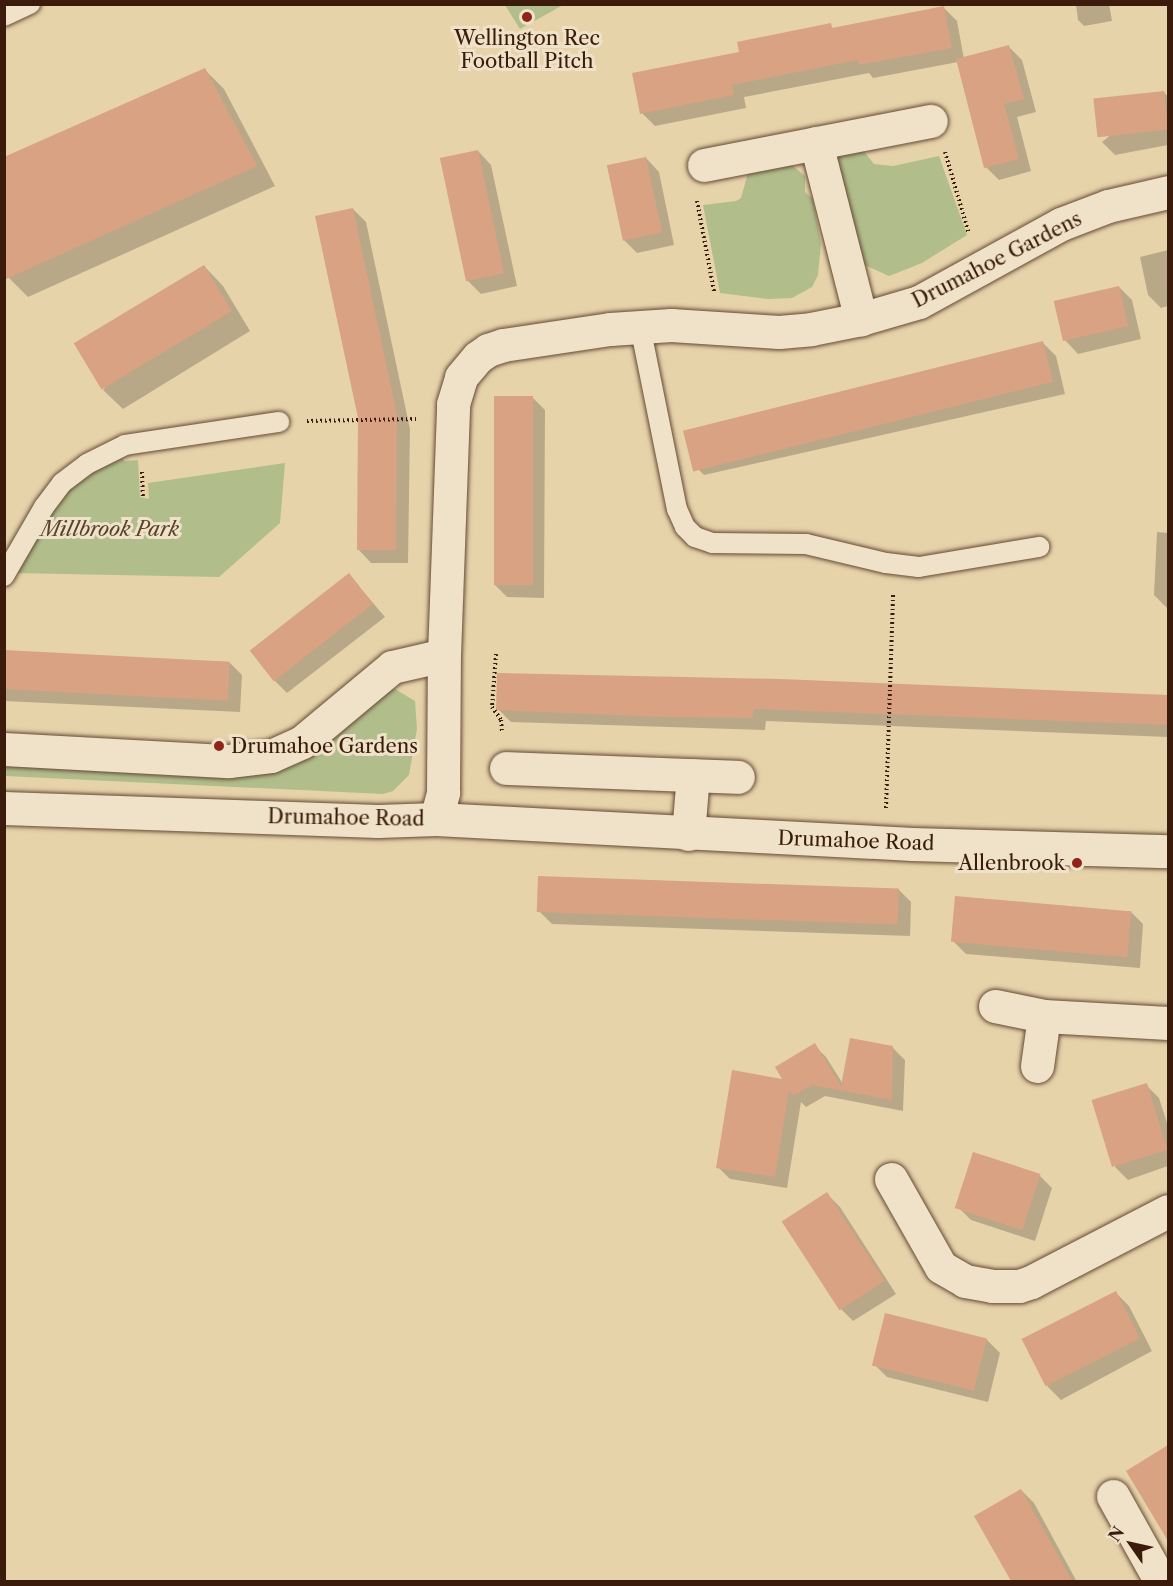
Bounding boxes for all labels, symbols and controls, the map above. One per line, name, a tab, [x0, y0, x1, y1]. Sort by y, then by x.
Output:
marker: Wellington Rec Football Pitch	[520, 10, 534, 24]
place label: Wellington Rec Football Pitch	[454, 27, 600, 74]
street label: Drumahoe Gardens	[908, 207, 1086, 313]
park label: Millbrook Park	[41, 517, 179, 541]
place label: Drumahoe Gardens	[231, 734, 418, 758]
marker: Drumahoe Gardens	[212, 739, 226, 753]
street label: Drumahoe Road	[267, 805, 425, 831]
street label: Drumahoe Road	[777, 826, 935, 856]
place label: Allenbrook	[958, 851, 1065, 875]
marker: Allenbrook	[1070, 856, 1084, 870]
north arrow	[1101, 1514, 1161, 1574]
text: N	[1104, 1523, 1128, 1545]

